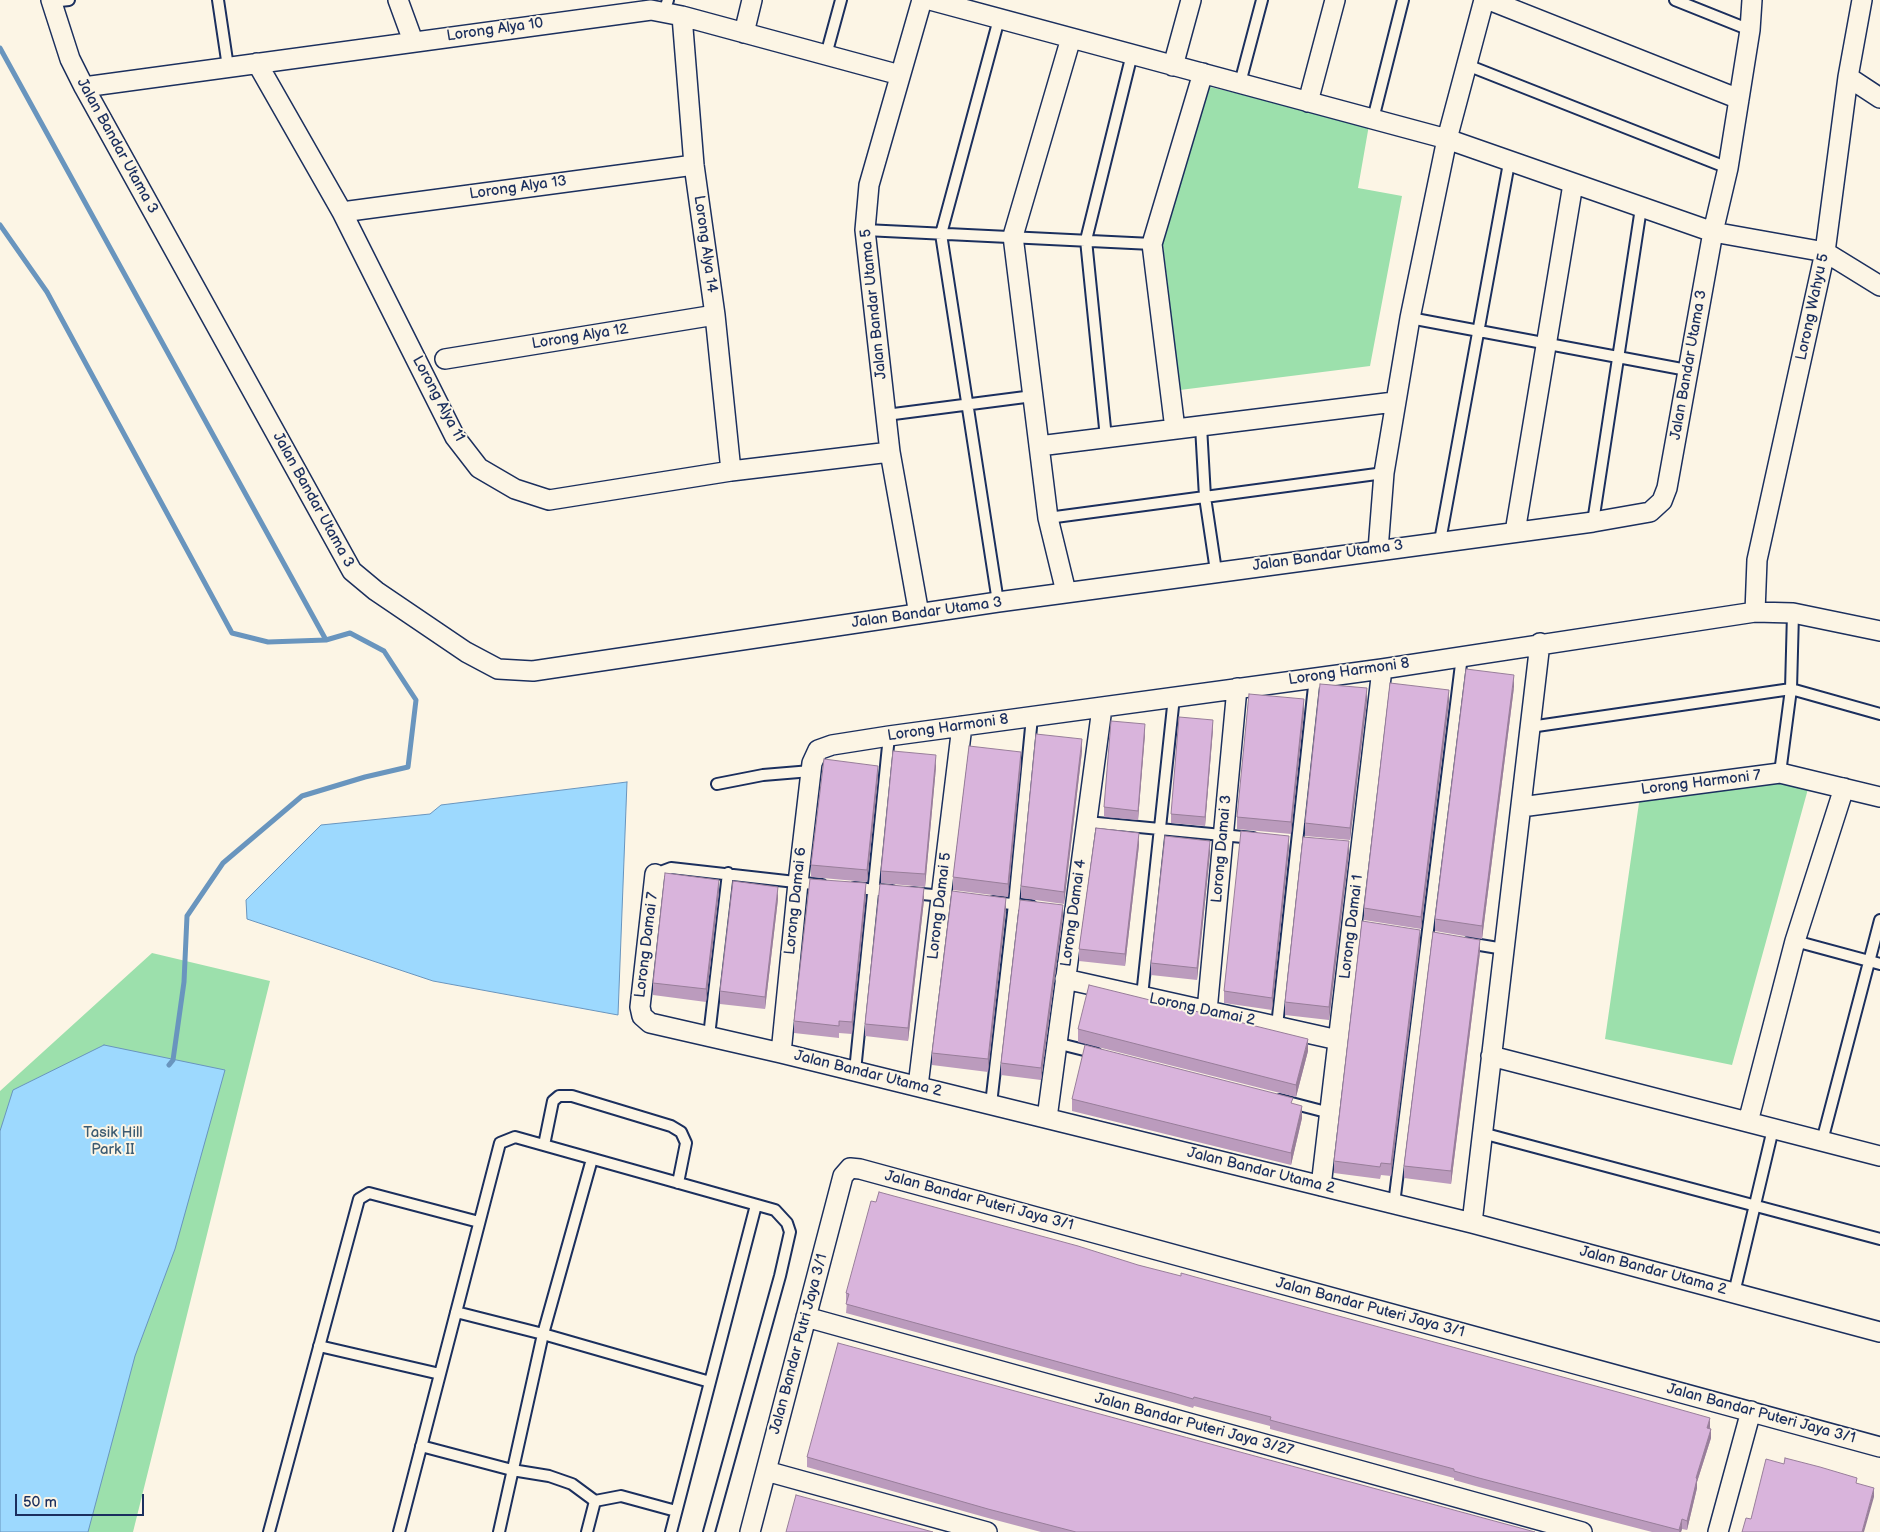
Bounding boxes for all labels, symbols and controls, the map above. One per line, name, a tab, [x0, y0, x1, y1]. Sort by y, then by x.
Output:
street label: Lorong Alya 10	[445, 14, 545, 46]
street label: Jalan Bandar Utama 3	[72, 75, 162, 217]
street label: Lorong Alya 13	[468, 172, 568, 204]
street label: Lorong Alya 14	[689, 194, 721, 294]
street label: Jalan Bandar Utama 5	[857, 228, 891, 380]
street label: Lorong Wahyu 5	[1793, 252, 1833, 362]
street label: Jalan Bandar Utama 3	[1667, 289, 1711, 441]
street label: Lorong Alya 12	[530, 320, 630, 354]
street label: Lorong Alya 11	[408, 353, 468, 445]
street label: Jalan Bandar Utama 3	[268, 429, 358, 571]
street label: Jalan Bandar Utama 3	[1252, 537, 1404, 575]
street label: Jalan Bandar Utama 3	[851, 594, 1003, 632]
street label: Lorong Harmoni 8	[1287, 655, 1411, 689]
street label: Lorong Harmoni 8	[886, 711, 1010, 745]
street label: Lorong Harmoni 7	[1640, 767, 1762, 799]
street label: Lorong Damai 3	[1208, 794, 1236, 904]
street label: Lorong Damai 6	[781, 846, 811, 956]
street label: Lorong Damai 5	[925, 851, 955, 961]
street label: Lorong Damai 4	[1058, 858, 1090, 968]
street label: Lorong Damai 1	[1337, 874, 1367, 980]
street label: Lorong Damai 7	[632, 891, 662, 999]
street label: Lorong Damai 2	[1147, 990, 1257, 1030]
street label: Jalan Bandar Utama 2	[792, 1047, 944, 1101]
park label: Tasik Hill Park II	[83, 1124, 143, 1159]
street label: Jalan Bandar Utama 2	[1185, 1144, 1337, 1198]
street label: Jalan Bandar Puteri Jaya 3/1	[883, 1167, 1075, 1235]
street label: Jalan Bandar Utama 2	[1578, 1243, 1728, 1299]
street label: Jalan Bandar Putri Jaya 3/1	[766, 1252, 832, 1436]
street label: Jalan Bandar Puteri Jaya 3/1	[1274, 1274, 1466, 1342]
street label: Jalan Bandar Puteri Jaya 3/1	[1665, 1380, 1857, 1448]
street label: Jalan Bandar Puteri Jaya 3/27	[1093, 1390, 1295, 1460]
scale bar	[18, 1484, 146, 1516]
text: 50 m	[23, 1493, 57, 1512]

